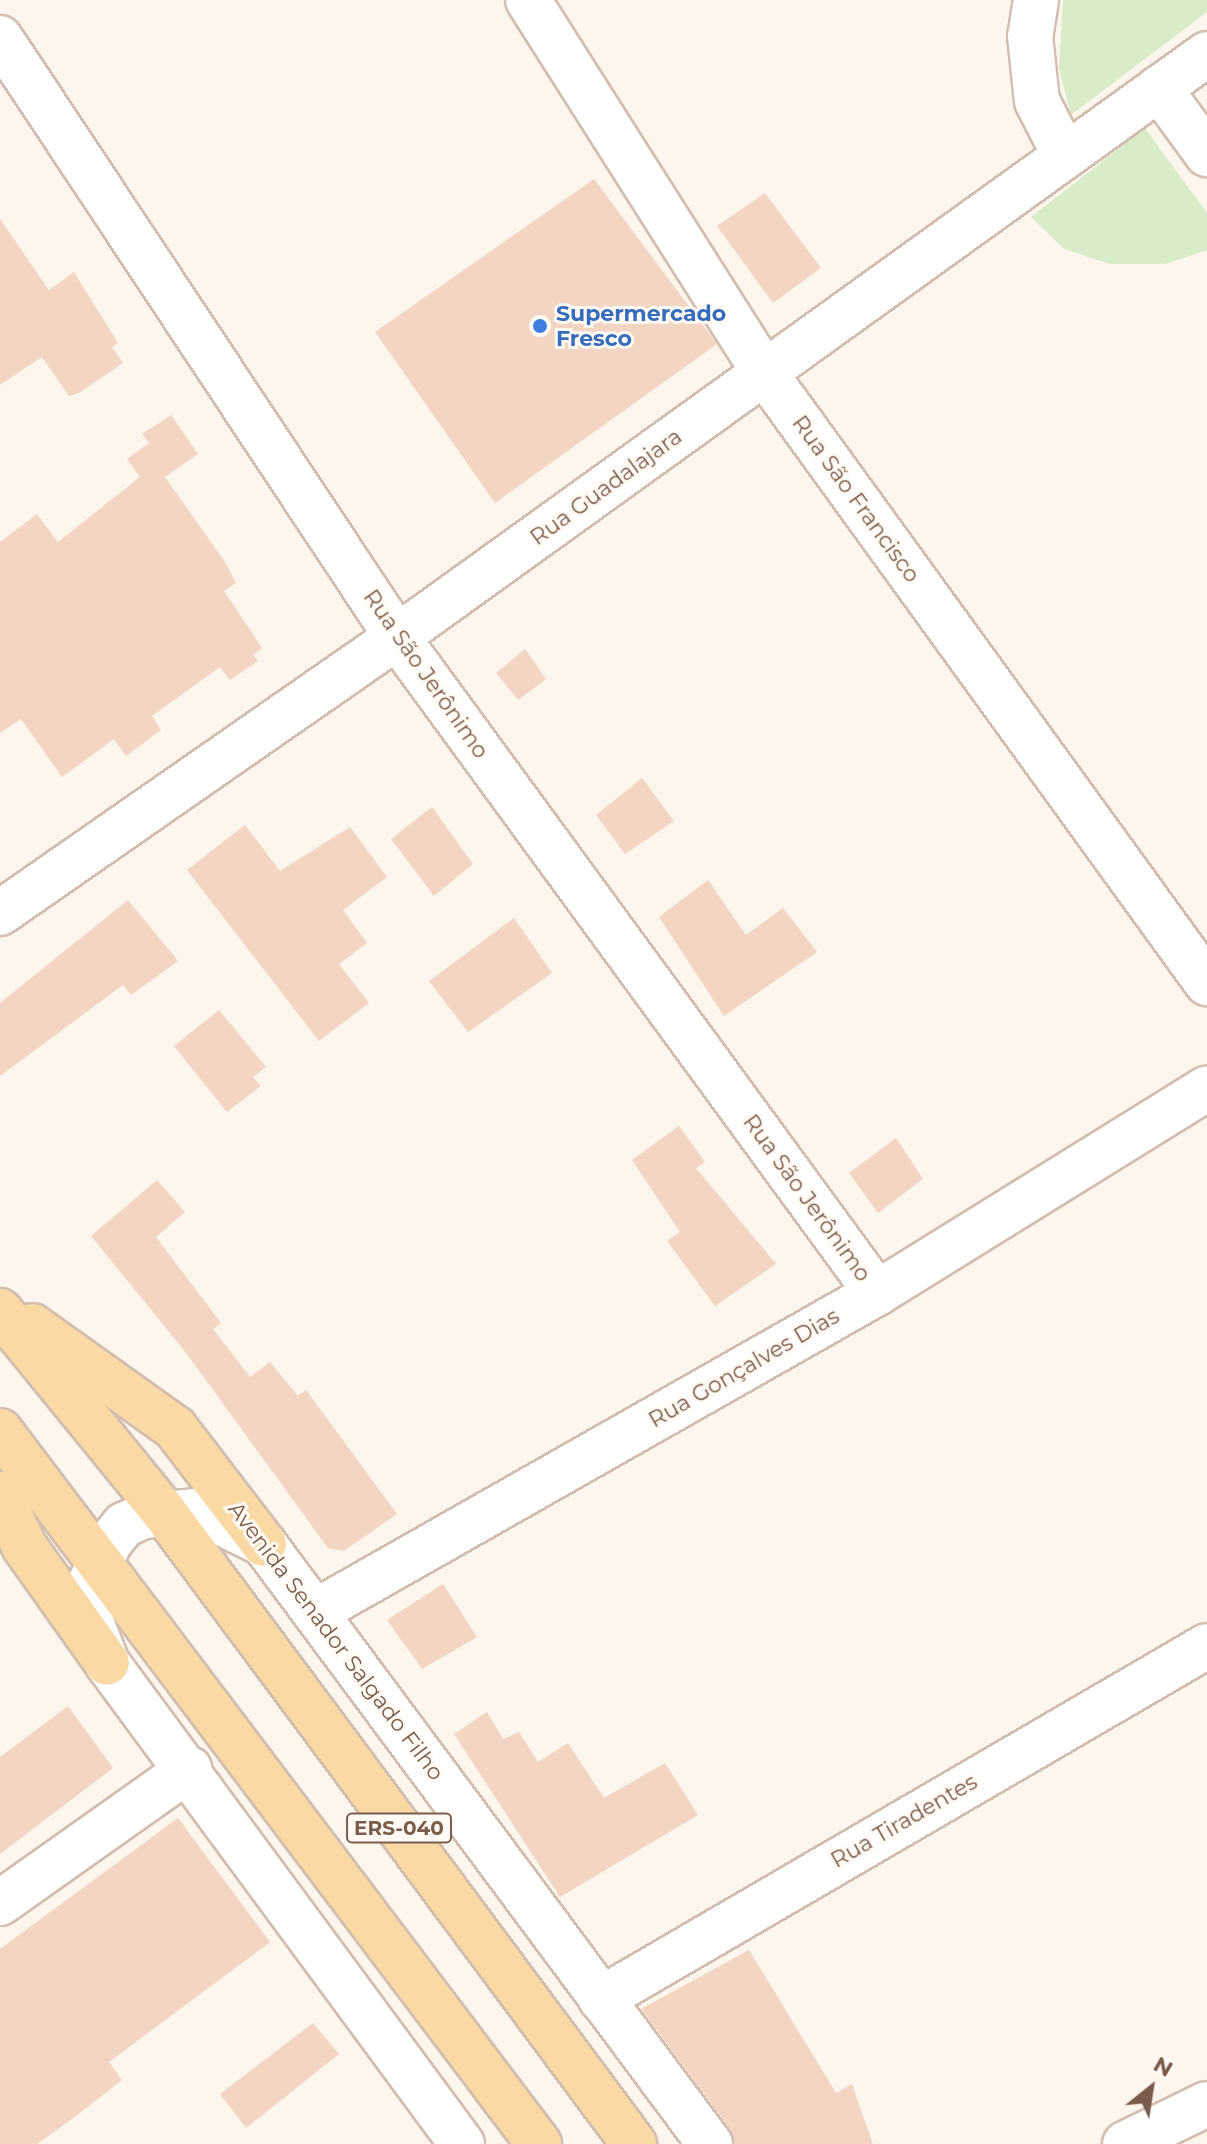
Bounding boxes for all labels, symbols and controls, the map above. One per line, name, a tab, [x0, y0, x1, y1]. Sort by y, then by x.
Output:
place label: Supermercado Fresco	[556, 300, 726, 352]
marker: Supermercado Fresco	[531, 317, 549, 335]
street label: Rua São Francisco	[787, 410, 925, 588]
street label: Rua Guadalajara	[525, 423, 687, 551]
street label: Rua São Jerônimo	[358, 584, 494, 764]
street label: Rua São Jerônimo	[738, 1109, 876, 1287]
street label: Rua Gonçalves Dias	[644, 1303, 844, 1433]
street label: Avenida Senador Salgado Filho	[223, 1497, 449, 1785]
street label: Rua Tiradentes	[826, 1768, 982, 1874]
road number: ERS-040	[345, 1812, 453, 1844]
north arrow	[1111, 2048, 1191, 2128]
text: N	[1149, 2051, 1178, 2083]

